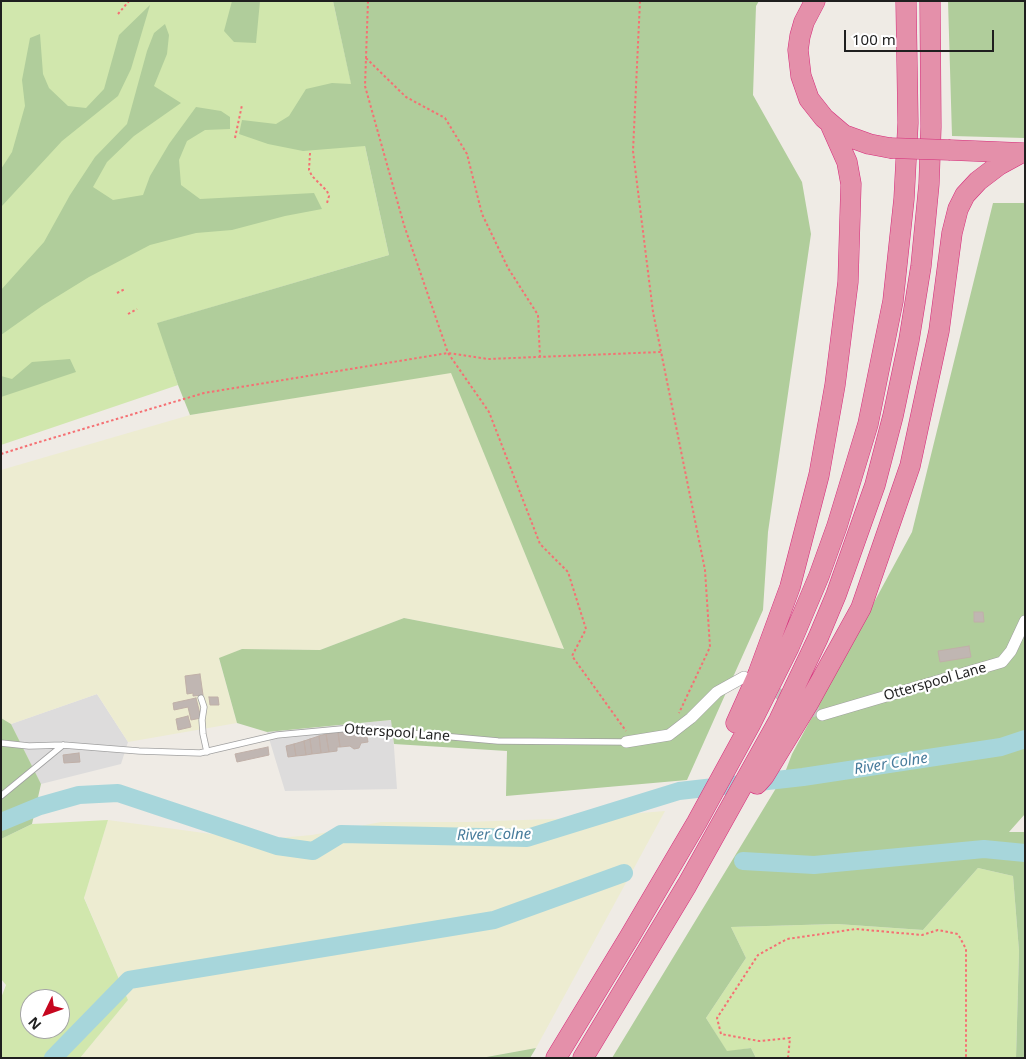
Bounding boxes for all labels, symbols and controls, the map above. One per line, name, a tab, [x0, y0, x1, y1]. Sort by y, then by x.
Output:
scale bar	[846, 20, 996, 52]
text: 100 m	[852, 29, 896, 49]
street label: Otterspool Lane	[882, 659, 988, 705]
street label: Otterspool Lane	[344, 721, 450, 745]
water label: River Colne	[853, 749, 929, 779]
water label: River Colne	[457, 825, 531, 845]
north arrow	[20, 989, 70, 1039]
text: N	[23, 1013, 45, 1034]

